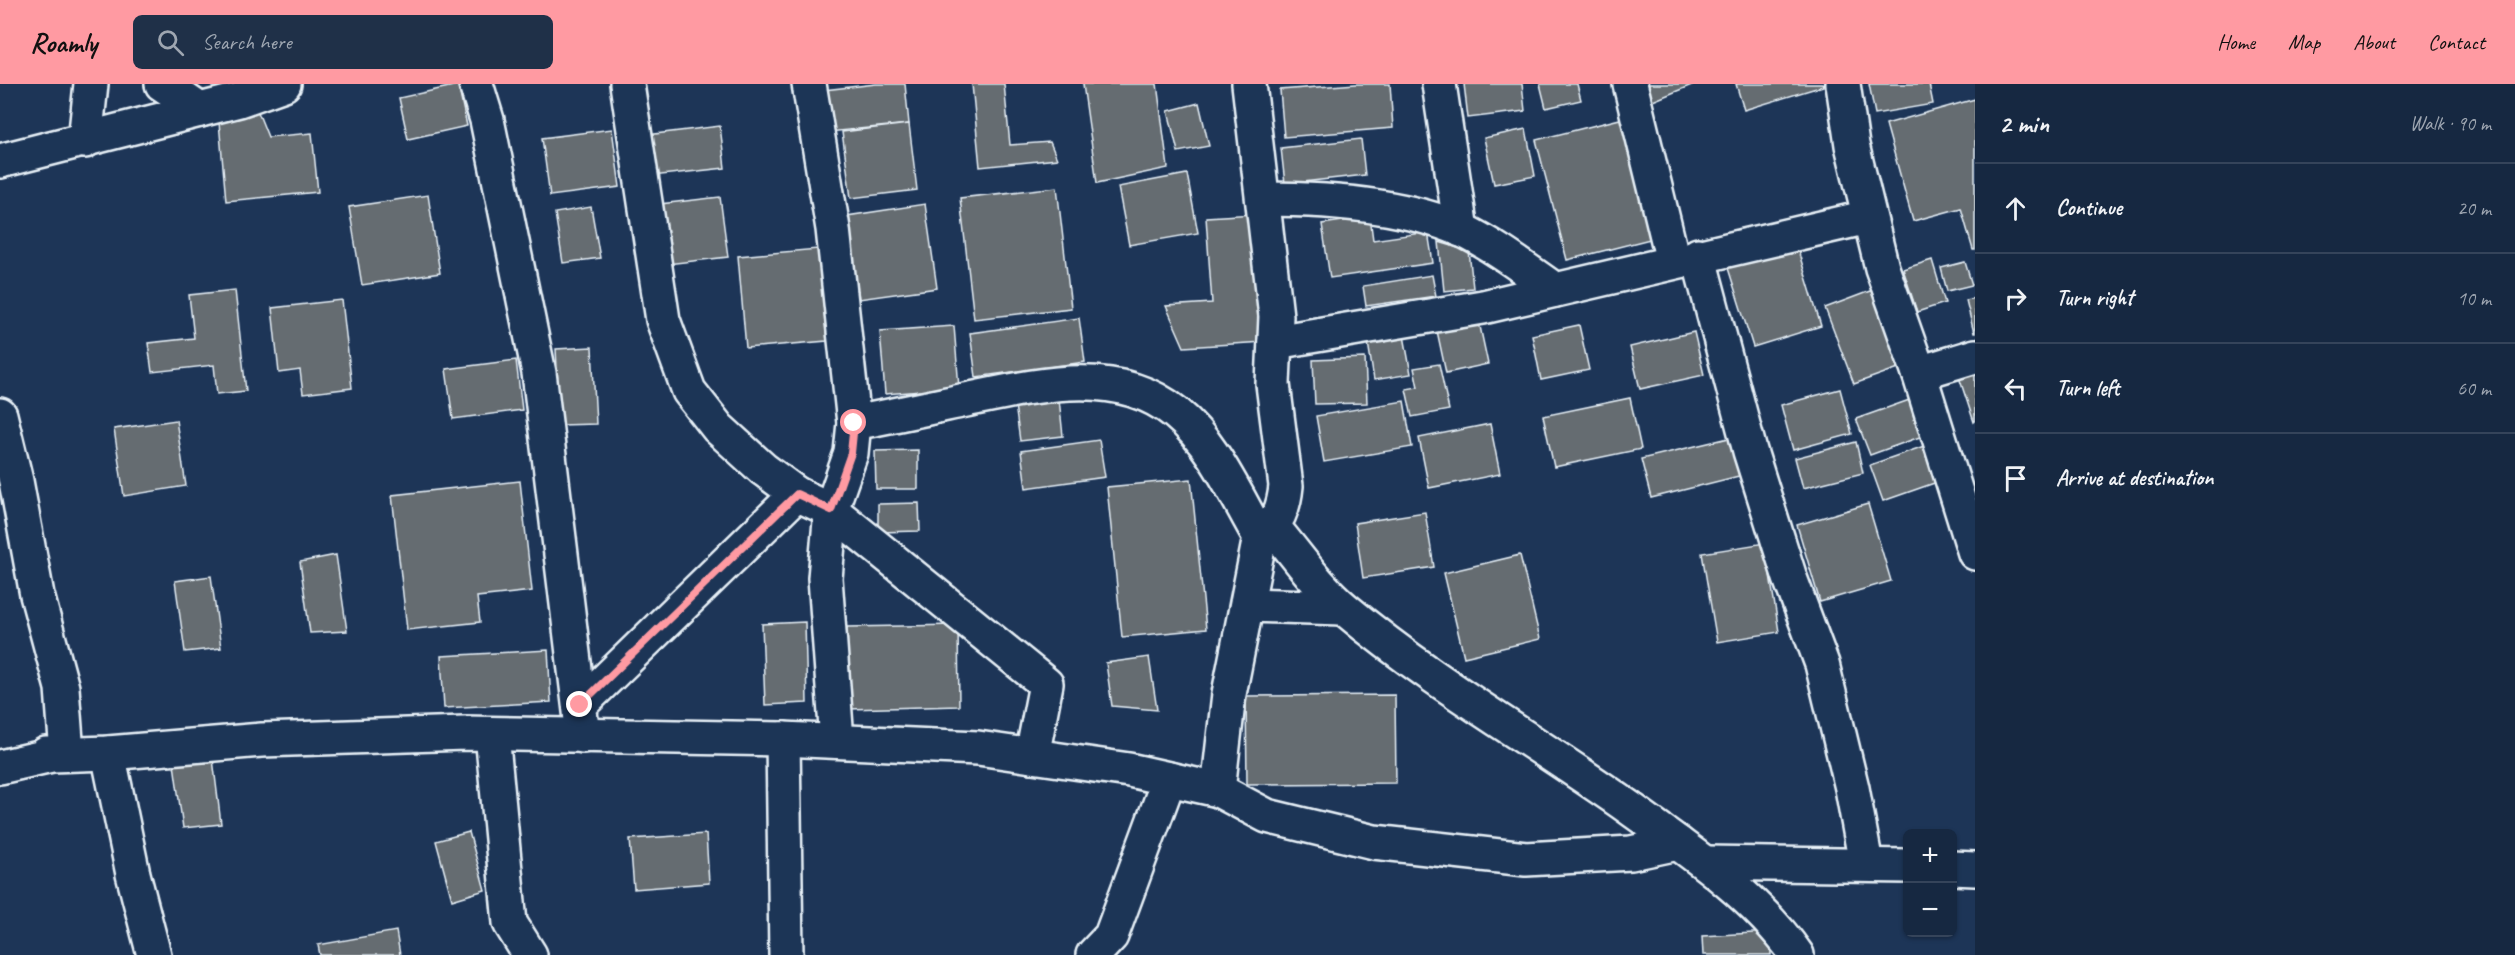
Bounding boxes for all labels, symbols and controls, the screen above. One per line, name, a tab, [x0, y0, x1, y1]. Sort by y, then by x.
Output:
search box	[133, 15, 553, 69]
text: Roamly	[30, 25, 97, 60]
icon: search	[154, 26, 187, 59]
text: Search here	[202, 28, 292, 56]
text: Home	[2217, 29, 2255, 55]
text: Map	[2288, 29, 2320, 55]
text: About	[2353, 29, 2395, 55]
text: Contact	[2428, 29, 2485, 55]
text: 2 min	[1999, 107, 2049, 140]
text: Walk · 90 m	[2410, 111, 2491, 136]
icon: ahead	[1999, 192, 2032, 225]
text: Continue	[2056, 194, 2122, 222]
text: 20 m	[2457, 196, 2491, 221]
icon: right	[1999, 282, 2032, 315]
text: Turn right	[2056, 284, 2133, 312]
text: 10 m	[2457, 286, 2491, 311]
icon: left	[1999, 372, 2032, 405]
text: Turn left	[2056, 374, 2120, 402]
text: 60 m	[2457, 376, 2491, 401]
route start	[840, 409, 866, 435]
icon: arrive	[1999, 462, 2032, 495]
text: Arrive at destination	[2056, 464, 2213, 492]
route end	[566, 691, 592, 717]
map controls	[1903, 829, 1957, 937]
button: +	[1903, 829, 1957, 883]
button: −	[1903, 883, 1957, 937]

